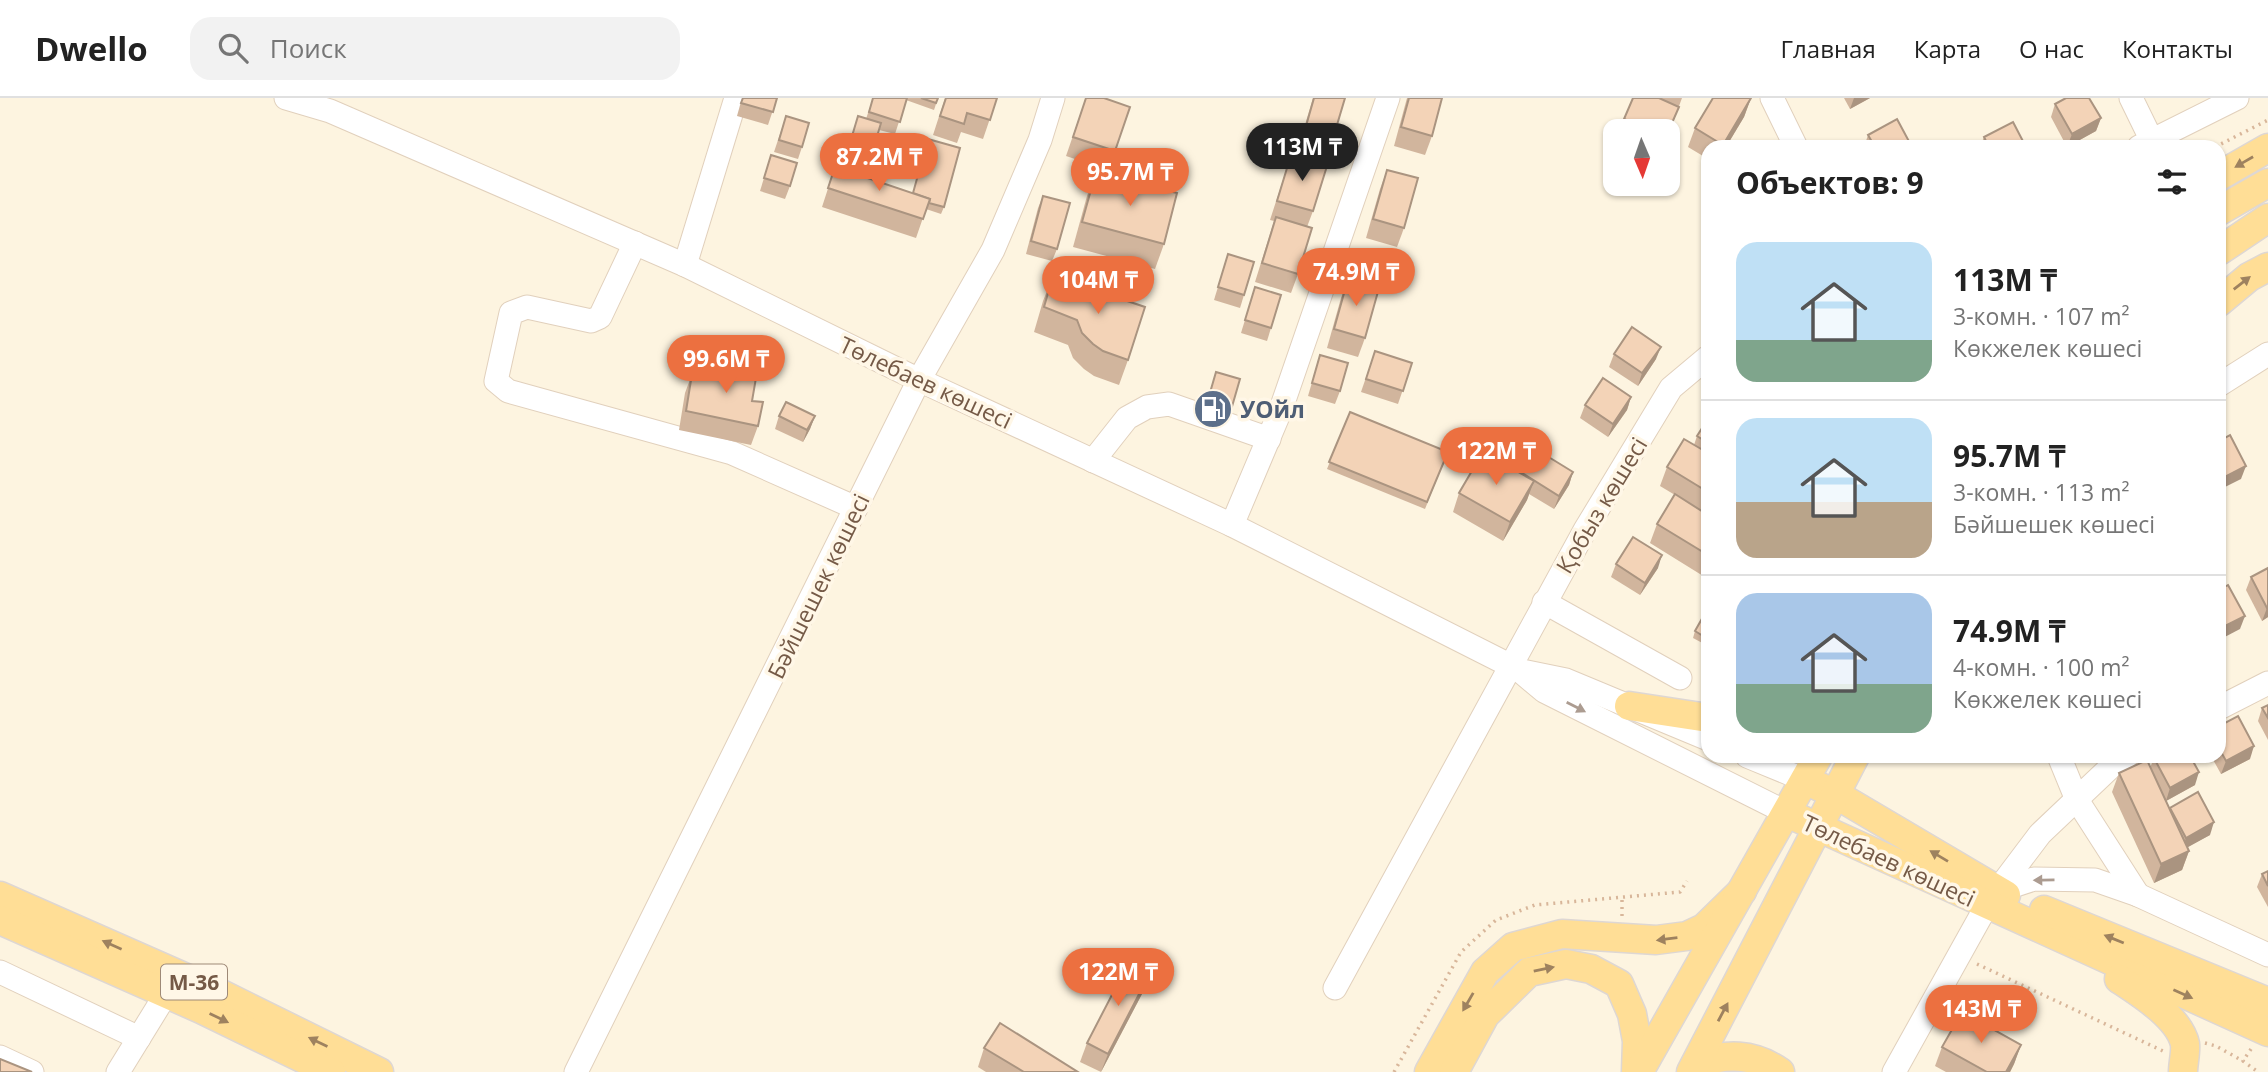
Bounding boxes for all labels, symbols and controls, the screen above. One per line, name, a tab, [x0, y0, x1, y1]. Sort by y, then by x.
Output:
search box	[190, 17, 680, 80]
text: Dwello	[35, 26, 148, 71]
icon: search	[214, 29, 252, 67]
text: Поиск	[270, 30, 347, 66]
text: Главная	[1781, 32, 1876, 65]
text: Карта	[1914, 32, 1981, 65]
text: О нас	[2019, 32, 2084, 65]
text: Контакты	[2122, 32, 2233, 65]
north arrow	[1603, 119, 1680, 196]
map controls	[1603, 119, 1680, 196]
pin: 113M ₸	[1245, 123, 1359, 183]
text: 113M ₸	[1262, 130, 1342, 162]
pin: 87.2M ₸	[814, 134, 944, 193]
text: 87.2M ₸	[836, 140, 922, 172]
pin: 95.7M ₸	[1065, 148, 1195, 208]
text: 95.7M ₸	[1087, 155, 1173, 187]
one-way arrow	[2234, 156, 2253, 168]
text: Объектов: 9	[1736, 162, 1924, 203]
icon: filters	[2153, 163, 2191, 201]
pin: 74.9M ₸	[1291, 248, 1421, 308]
text: 74.9M ₸	[1313, 255, 1399, 287]
pin: 104M ₸	[1041, 256, 1155, 316]
text: 113M ₸	[1953, 259, 2057, 300]
text: 104M ₸	[1058, 263, 1138, 295]
icon: home	[1792, 270, 1876, 354]
one-way arrow	[2233, 276, 2252, 290]
text: 3-комн. · 107 m²	[1953, 300, 2129, 332]
street label: Төлебаев көшесі	[834, 328, 1018, 436]
text: Көкжелек көшесі	[1953, 332, 2142, 364]
pin: 99.6M ₸	[661, 336, 791, 395]
text: 99.6M ₸	[683, 342, 769, 374]
fuel station icon: УОйл	[1192, 388, 1234, 430]
place label: УОйл	[1240, 393, 1305, 425]
pin: 122M ₸	[1439, 428, 1553, 487]
street label: Қобыз көшесі	[1548, 431, 1654, 579]
text: 122M ₸	[1456, 434, 1536, 466]
text: 95.7M ₸	[1953, 435, 2065, 476]
icon: home	[1792, 446, 1876, 530]
text: 3-комн. · 113 m²	[1953, 476, 2129, 508]
street label: Бәйшешек көшесі	[759, 488, 877, 684]
text: Бәйшешек көшесі	[1953, 508, 2155, 540]
text: 74.9M ₸	[1953, 610, 2065, 651]
icon: home	[1792, 621, 1876, 705]
text: 4-комн. · 100 m²	[1953, 651, 2129, 683]
text: Көкжелек көшесі	[1953, 683, 2142, 715]
one-way arrow	[1566, 701, 1586, 712]
street label: Төлебаев көшесі	[1797, 806, 1981, 914]
one-way arrow	[1929, 850, 1948, 863]
one-way arrow	[2033, 874, 2055, 885]
one-way arrow	[1656, 933, 1678, 944]
one-way arrow	[2104, 933, 2124, 945]
one-way arrow	[102, 939, 122, 951]
pin: 122M ₸	[1061, 948, 1175, 1008]
text: 122M ₸	[1078, 955, 1158, 987]
one-way arrow	[1533, 963, 1555, 974]
road number: M-36	[161, 964, 227, 1000]
pin: 143M ₸	[1924, 986, 2038, 1045]
one-way arrow	[2173, 988, 2193, 1000]
text: 143M ₸	[1941, 992, 2021, 1024]
one-way arrow	[1462, 993, 1474, 1012]
one-way arrow	[1716, 1001, 1728, 1021]
one-way arrow	[209, 1012, 229, 1023]
one-way arrow	[308, 1036, 328, 1047]

